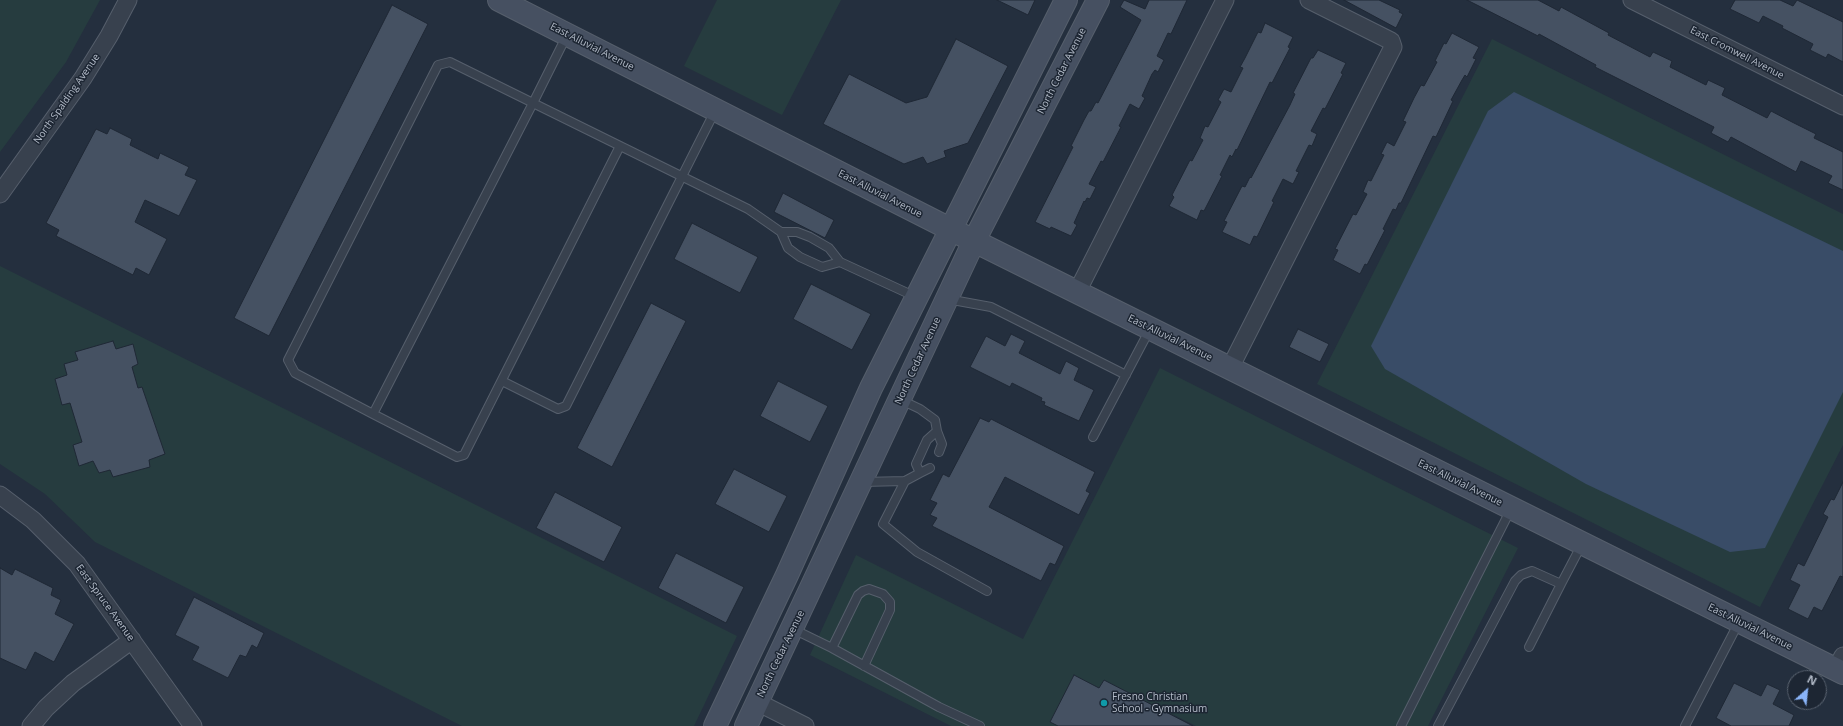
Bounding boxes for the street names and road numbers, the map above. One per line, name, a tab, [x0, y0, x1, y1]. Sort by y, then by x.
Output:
street label: East Alluvial Avenue	[548, 21, 636, 73]
street label: East Cromwell Avenue	[1688, 24, 1786, 82]
street label: North Cedar Avenue	[1035, 26, 1089, 116]
street label: North Spalding Avenue	[31, 52, 103, 146]
street label: East Alluvial Avenue	[836, 168, 924, 220]
street label: East Alluvial Avenue	[1126, 312, 1214, 364]
street label: North Cedar Avenue	[892, 315, 944, 407]
street label: East Alluvial Avenue	[1416, 457, 1504, 509]
street label: East Spruce Avenue	[73, 562, 137, 644]
street label: East Alluvial Avenue	[1706, 601, 1794, 653]
street label: North Cedar Avenue	[755, 609, 807, 699]

